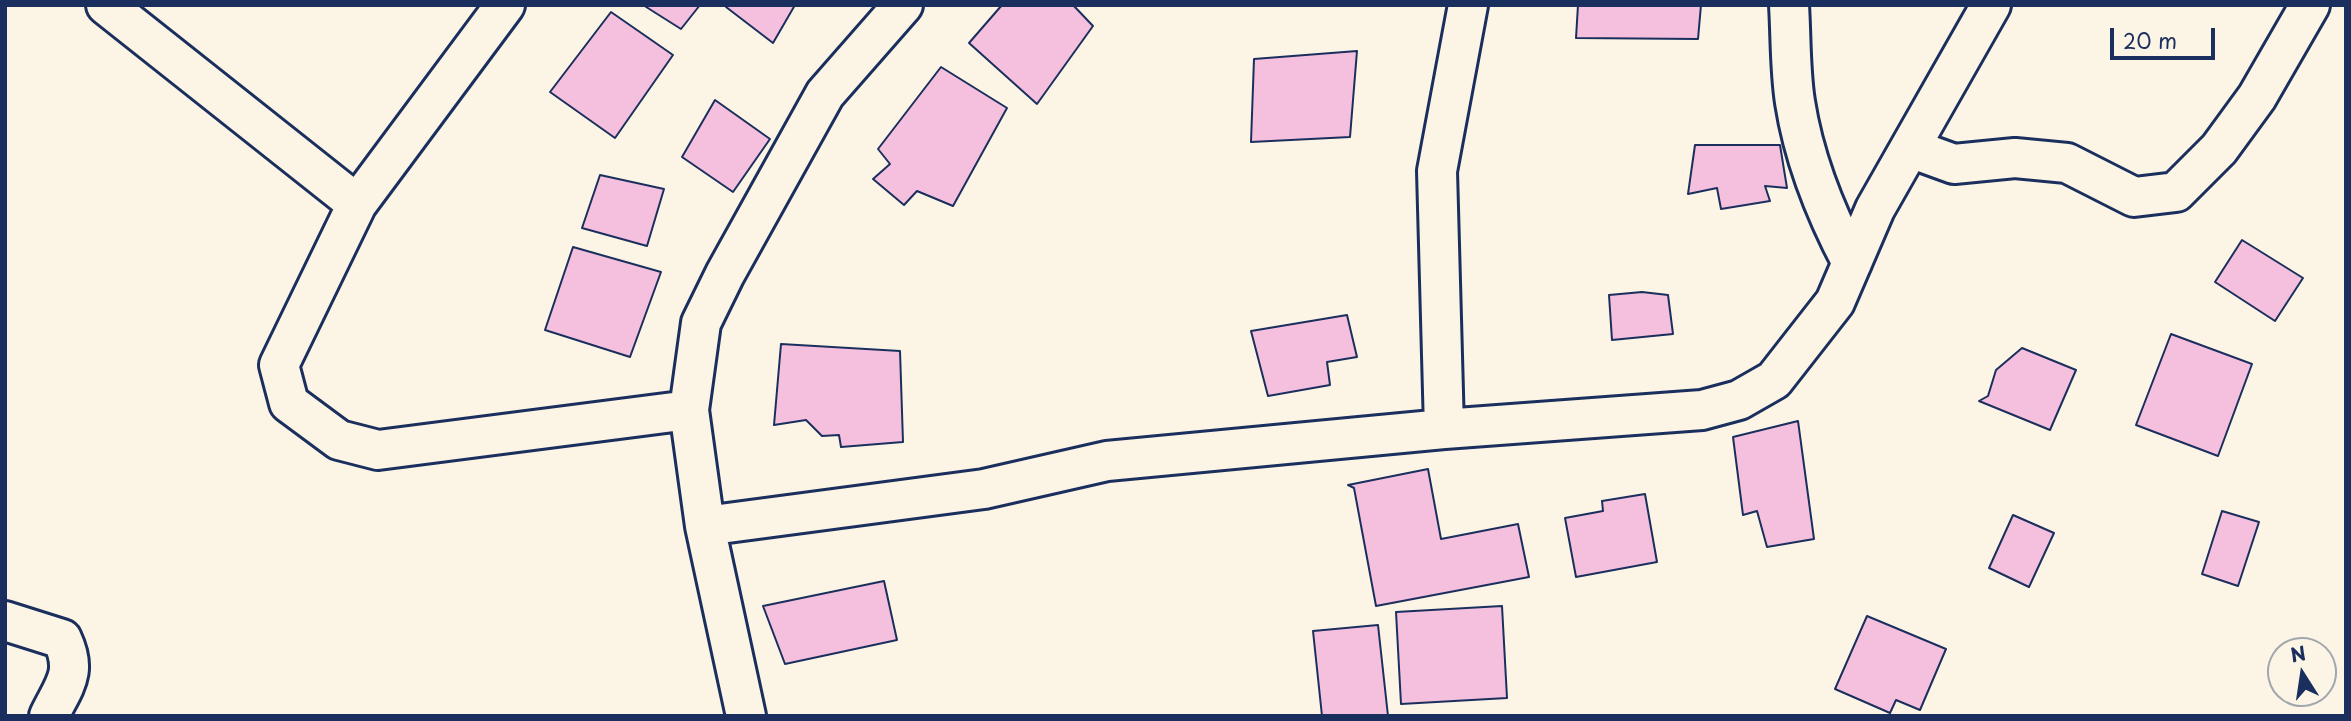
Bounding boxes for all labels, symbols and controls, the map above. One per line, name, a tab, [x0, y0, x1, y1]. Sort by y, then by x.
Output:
scale bar	[2113, 14, 2218, 58]
text: 20 m	[2123, 24, 2177, 56]
north arrow	[2267, 637, 2337, 707]
text: N	[2288, 638, 2308, 669]

